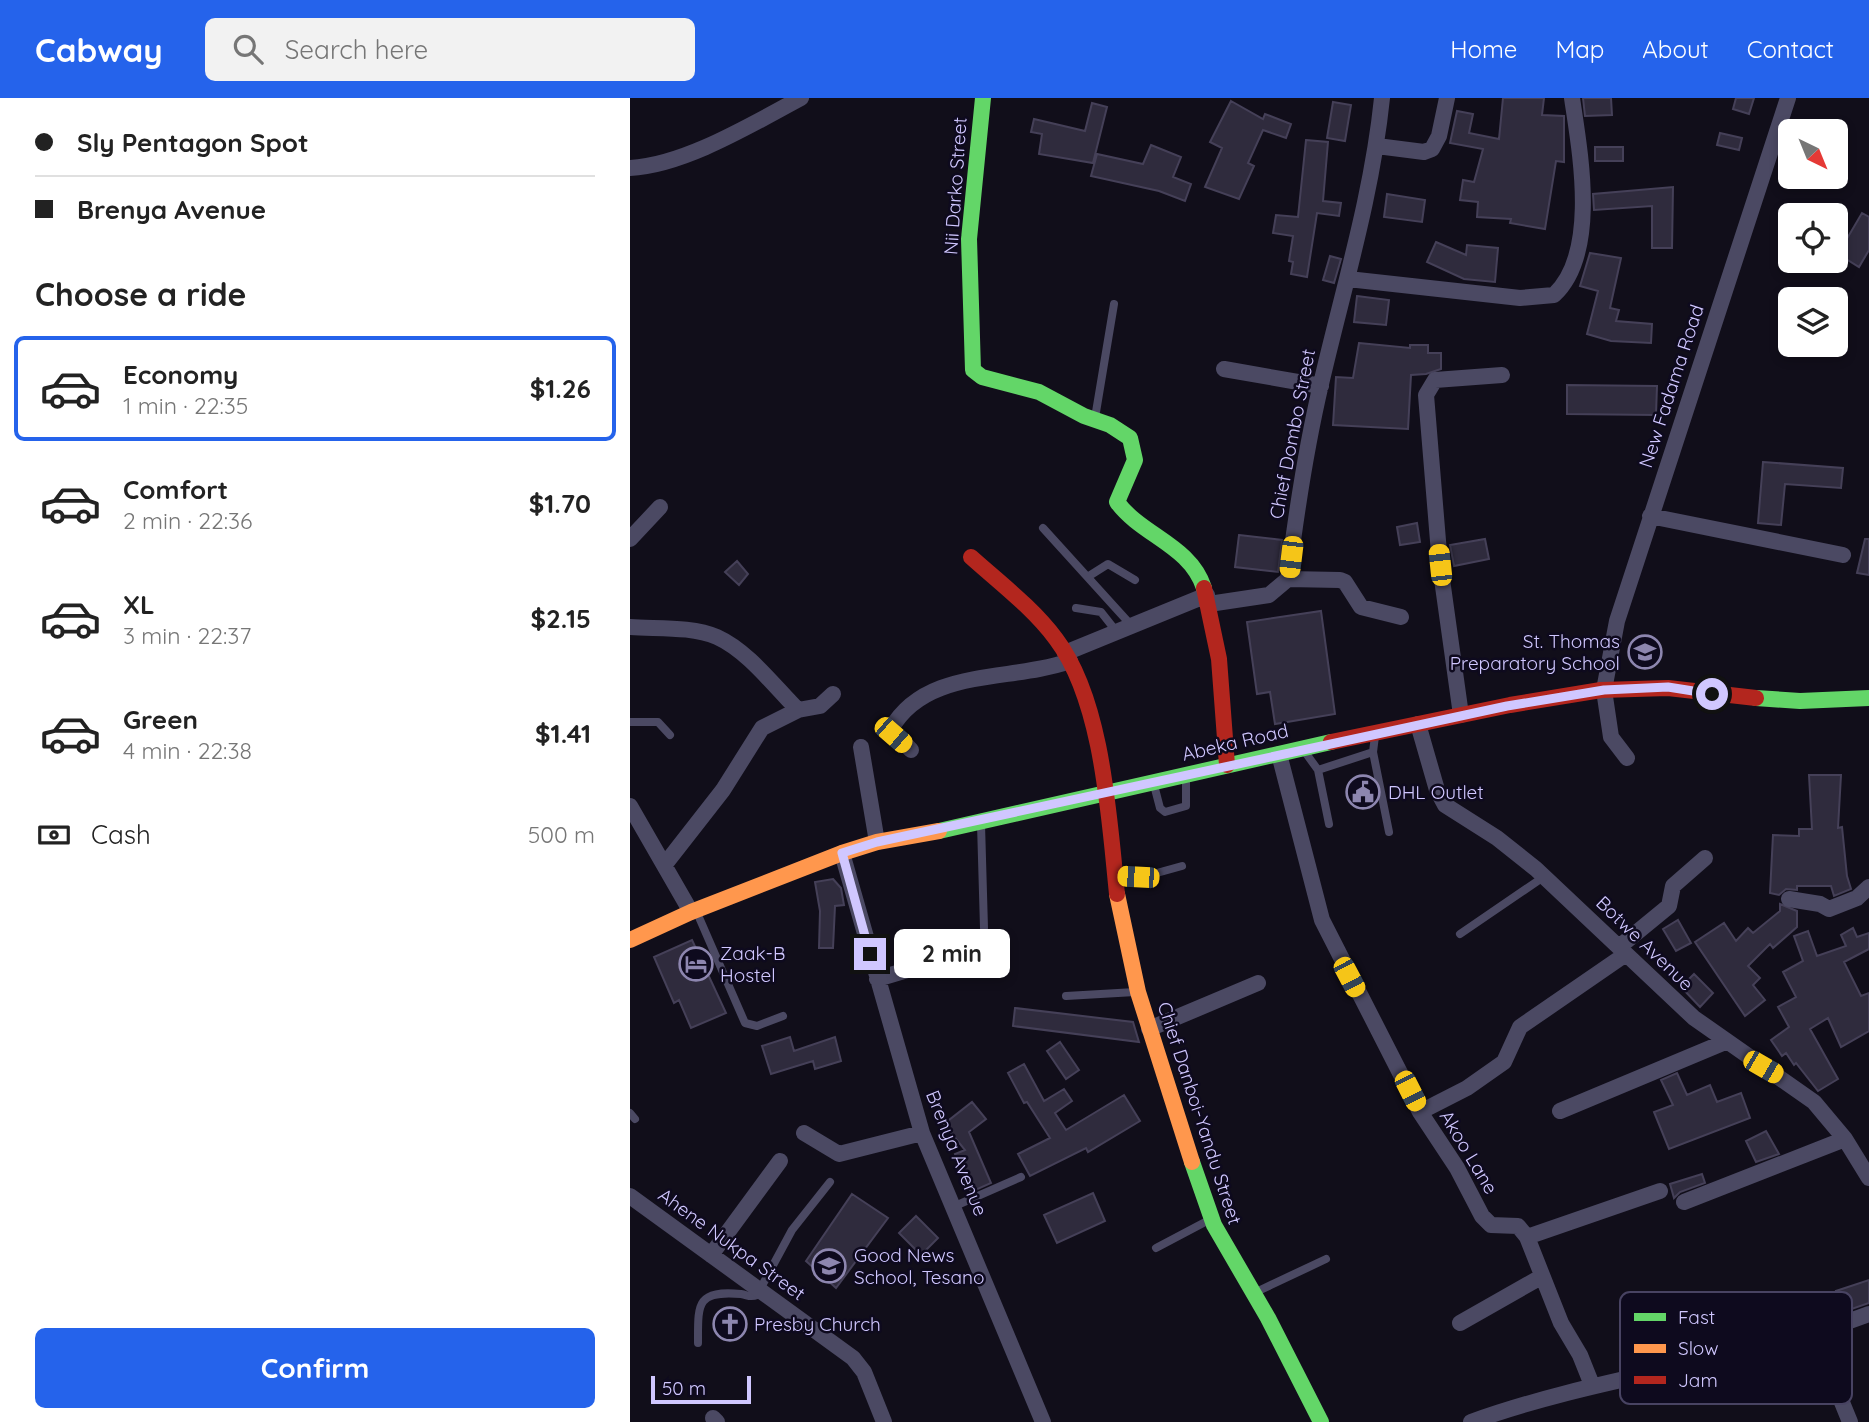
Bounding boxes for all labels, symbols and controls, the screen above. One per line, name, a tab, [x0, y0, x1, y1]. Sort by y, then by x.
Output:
search box	[205, 18, 695, 81]
text: Cabway	[35, 29, 163, 70]
icon: search	[229, 30, 267, 68]
text: Search here	[285, 33, 428, 66]
text: Home	[1450, 34, 1517, 64]
text: Map	[1555, 34, 1604, 64]
text: About	[1642, 34, 1709, 64]
text: Contact	[1747, 34, 1834, 64]
street label: Nii Darko Street	[938, 116, 972, 256]
north arrow	[1778, 119, 1848, 189]
map controls	[1778, 119, 1848, 357]
text: Sly Pentagon Spot	[77, 126, 309, 159]
text: Brenya Avenue	[77, 193, 266, 226]
button: locate	[1778, 203, 1848, 273]
text: Choose a ride	[35, 274, 247, 314]
button: layers	[1778, 287, 1848, 357]
street label: New Fadama Road	[1633, 301, 1709, 471]
street label: Chief Dombo Street	[1264, 347, 1320, 521]
icon: car	[39, 357, 102, 420]
text: Economy	[123, 358, 238, 391]
text: $1.26	[530, 372, 591, 405]
text: 1 min · 22:35	[123, 391, 248, 420]
icon: car	[39, 472, 102, 535]
text: Comfort	[123, 473, 228, 506]
text: $1.70	[529, 487, 591, 520]
text: 2 min · 22:36	[123, 506, 252, 535]
car	[1279, 535, 1304, 579]
car	[1428, 543, 1453, 587]
icon: car	[39, 587, 102, 650]
text: XL	[123, 588, 155, 621]
text: $2.15	[530, 602, 591, 635]
text: 3 min · 22:37	[123, 621, 251, 650]
place label: St. Thomas Preparatory School	[1450, 629, 1620, 675]
school or university icon: St. Thomas Preparatory School	[1626, 633, 1664, 671]
route start	[1696, 678, 1728, 710]
icon: car	[39, 702, 102, 765]
text: Green	[123, 703, 198, 736]
car	[871, 713, 916, 757]
text: $1.41	[535, 717, 591, 750]
street label: Abeka Road	[1179, 718, 1291, 766]
text: 4 min · 22:38	[123, 736, 252, 765]
public building icon: DHL Outlet	[1344, 773, 1382, 811]
place label: DHL Outlet	[1388, 780, 1484, 804]
icon: cash	[35, 816, 73, 854]
text: Cash	[91, 818, 151, 851]
text: 500 m	[528, 820, 595, 849]
car	[1117, 865, 1160, 889]
street label: Botwe Avenue	[1591, 891, 1699, 995]
callout: 2 min	[894, 930, 1010, 978]
route end	[854, 938, 886, 970]
text: 2 min	[922, 939, 982, 968]
place label: Zaak-B Hostel	[720, 941, 785, 987]
hotel icon: Zaak-B Hostel	[677, 945, 715, 983]
car	[1330, 954, 1369, 1000]
street label: Chief Danboi-Yandu Street	[1153, 999, 1247, 1227]
car	[1740, 1047, 1787, 1087]
car	[1392, 1068, 1429, 1114]
street label: Brenya Avenue	[921, 1087, 993, 1219]
street label: Akoo Lane	[1435, 1106, 1503, 1198]
street label: Ahene Nukpa Street	[654, 1183, 810, 1305]
place label: Good News School, Tesano	[854, 1243, 984, 1289]
school or university icon: Good News School, Tesano	[810, 1247, 848, 1285]
legend	[1620, 1292, 1852, 1404]
church icon: Presby Church	[711, 1305, 749, 1343]
text: Fast	[1678, 1305, 1715, 1329]
place label: Presby Church	[754, 1312, 881, 1336]
button: Confirm	[35, 1328, 595, 1408]
text: Slow	[1678, 1336, 1719, 1360]
text: Jam	[1678, 1368, 1718, 1392]
scale bar	[651, 1373, 751, 1405]
text: 50 m	[662, 1376, 706, 1400]

